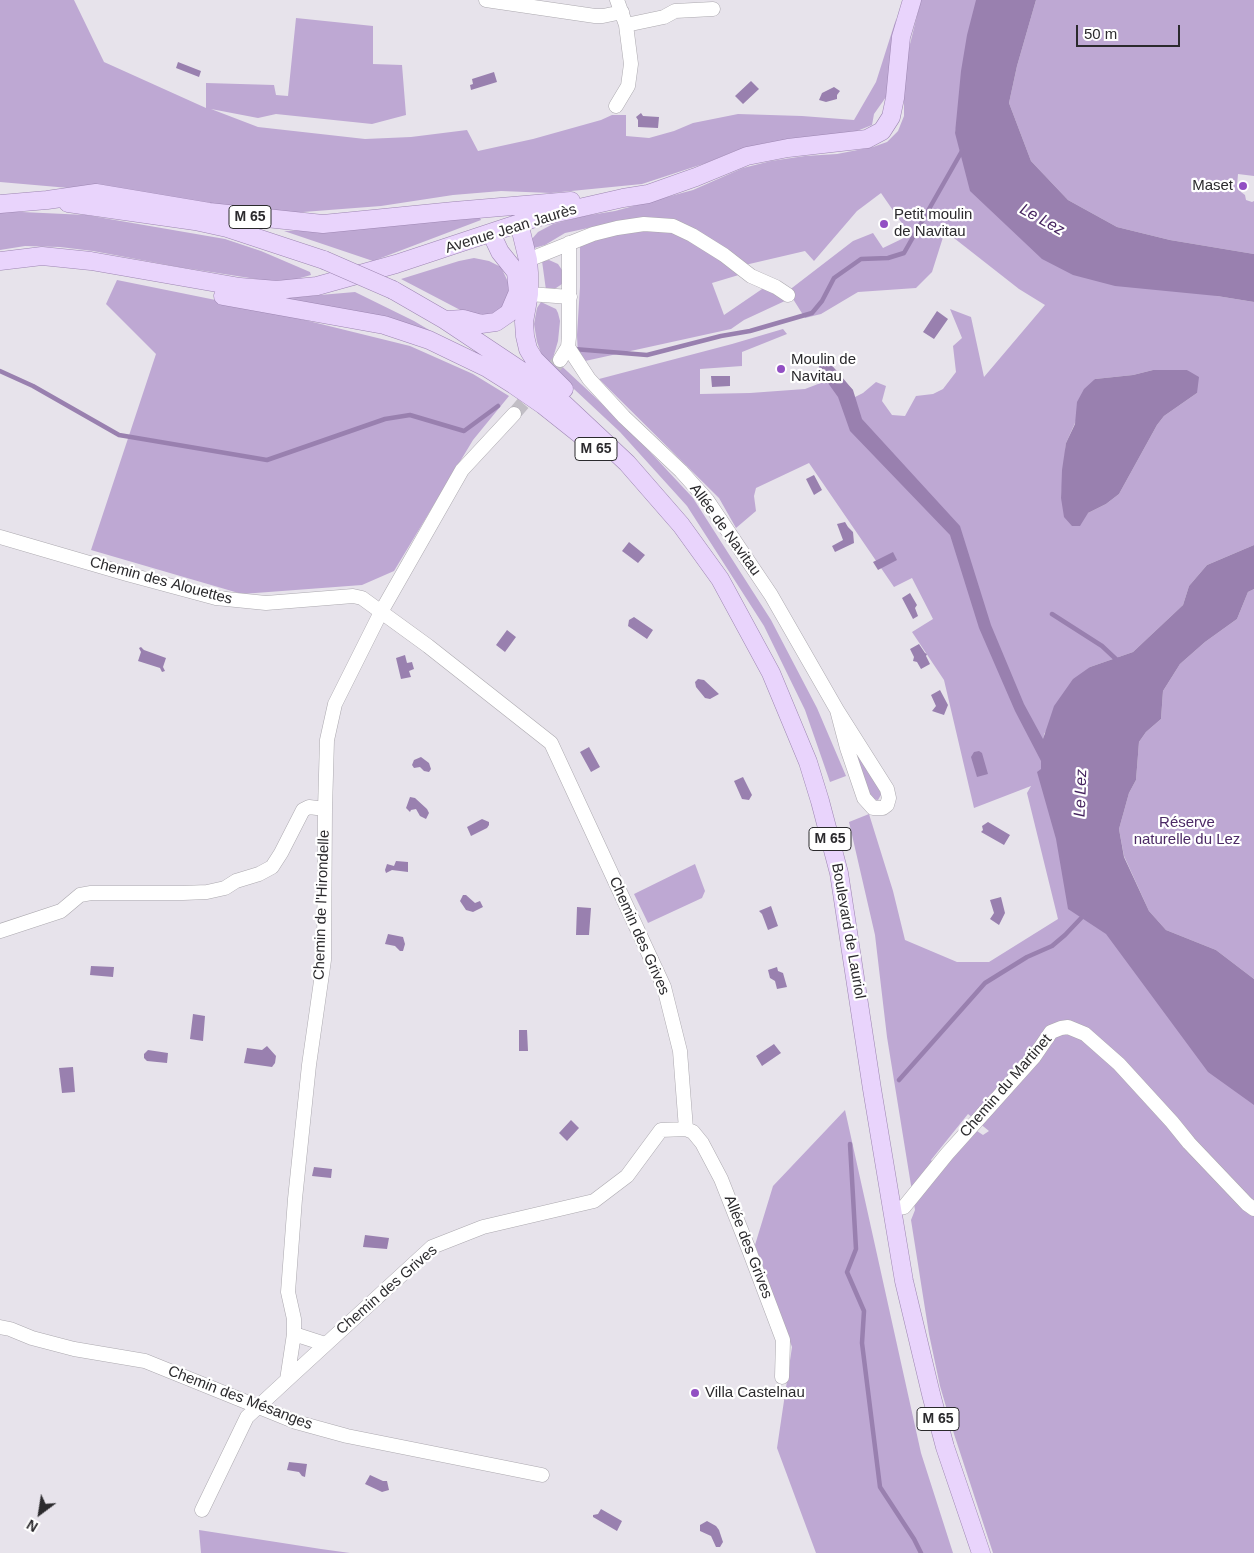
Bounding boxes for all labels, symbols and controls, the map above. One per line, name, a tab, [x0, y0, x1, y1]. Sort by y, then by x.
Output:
scale bar	[1079, 15, 1183, 47]
text: 50 m	[1084, 25, 1117, 42]
place label: Maset	[1192, 177, 1233, 195]
marker: Maset	[1237, 180, 1249, 192]
street label: Avenue Jean Jaurès	[443, 200, 579, 258]
water label: Le Lez	[1016, 200, 1068, 240]
road number: M 65	[229, 206, 271, 228]
place label: Petit moulin de Navitau	[894, 206, 972, 241]
marker: Petit moulin de Navitau	[878, 218, 890, 230]
place label: Moulin de Navitau	[791, 351, 856, 386]
marker: Moulin de Navitau	[775, 363, 787, 375]
road number: M 65	[575, 438, 617, 460]
street label: Allée de Navitau	[686, 481, 764, 579]
street label: Chemin des Alouettes	[88, 553, 234, 609]
water label: Le Lez	[1071, 769, 1091, 817]
park label: Réserve naturelle du Lez	[1134, 814, 1240, 849]
road number: M 65	[809, 828, 851, 851]
street label: Chemin de l'Hirondelle	[310, 830, 334, 980]
street label: Boulevard de Lauriol	[827, 862, 869, 1000]
street label: Chemin des Grives	[605, 874, 673, 998]
street label: Chemin du Martinet	[956, 1031, 1056, 1141]
street label: Allée des Grives	[720, 1193, 776, 1301]
street label: Chemin des Grives	[333, 1241, 441, 1339]
street label: Chemin des Mésanges	[165, 1362, 315, 1434]
place label: Villa Castelnau	[705, 1384, 805, 1402]
marker: Villa Castelnau	[689, 1387, 701, 1399]
road number: M 65	[917, 1408, 959, 1430]
north arrow	[15, 1488, 65, 1538]
text: N	[24, 1516, 41, 1535]

